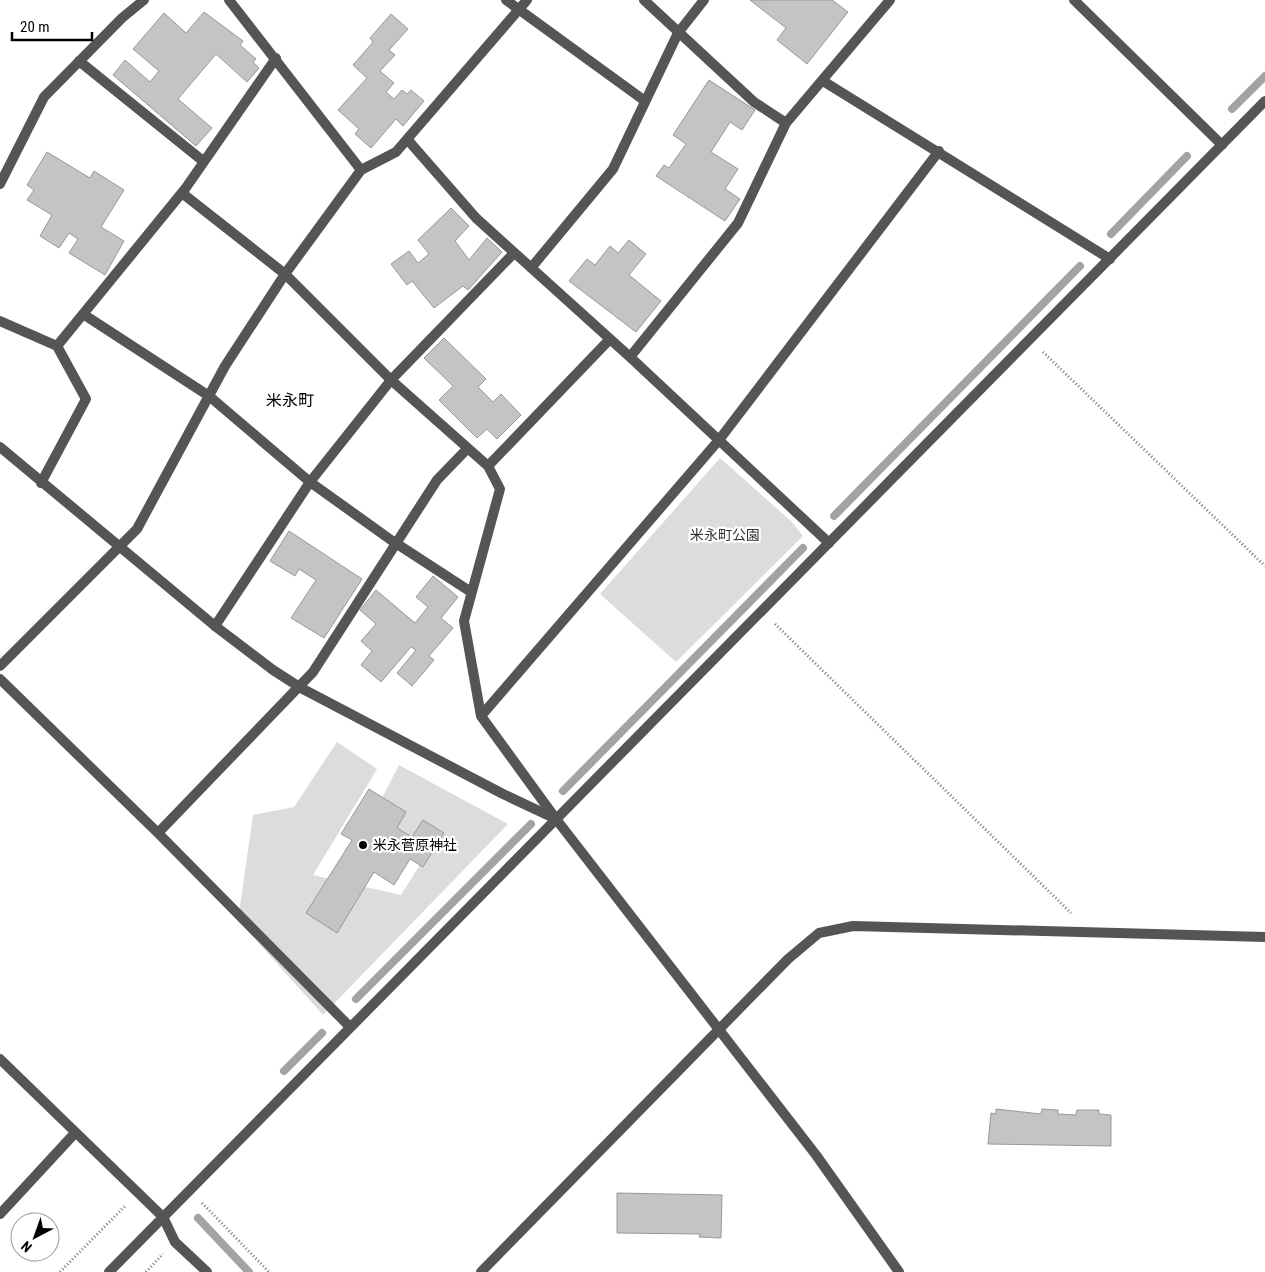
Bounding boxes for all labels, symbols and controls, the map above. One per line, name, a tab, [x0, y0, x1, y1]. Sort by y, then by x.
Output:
scale bar	[12, 10, 92, 42]
text: 20 m	[20, 18, 50, 36]
district label: 米永町	[266, 391, 314, 410]
park label: 米永町公園	[690, 527, 760, 543]
place label: 米永菅原神社	[373, 837, 457, 853]
marker: 米永菅原神社	[357, 839, 369, 851]
north arrow	[10, 1212, 60, 1262]
text: N	[18, 1238, 35, 1256]

